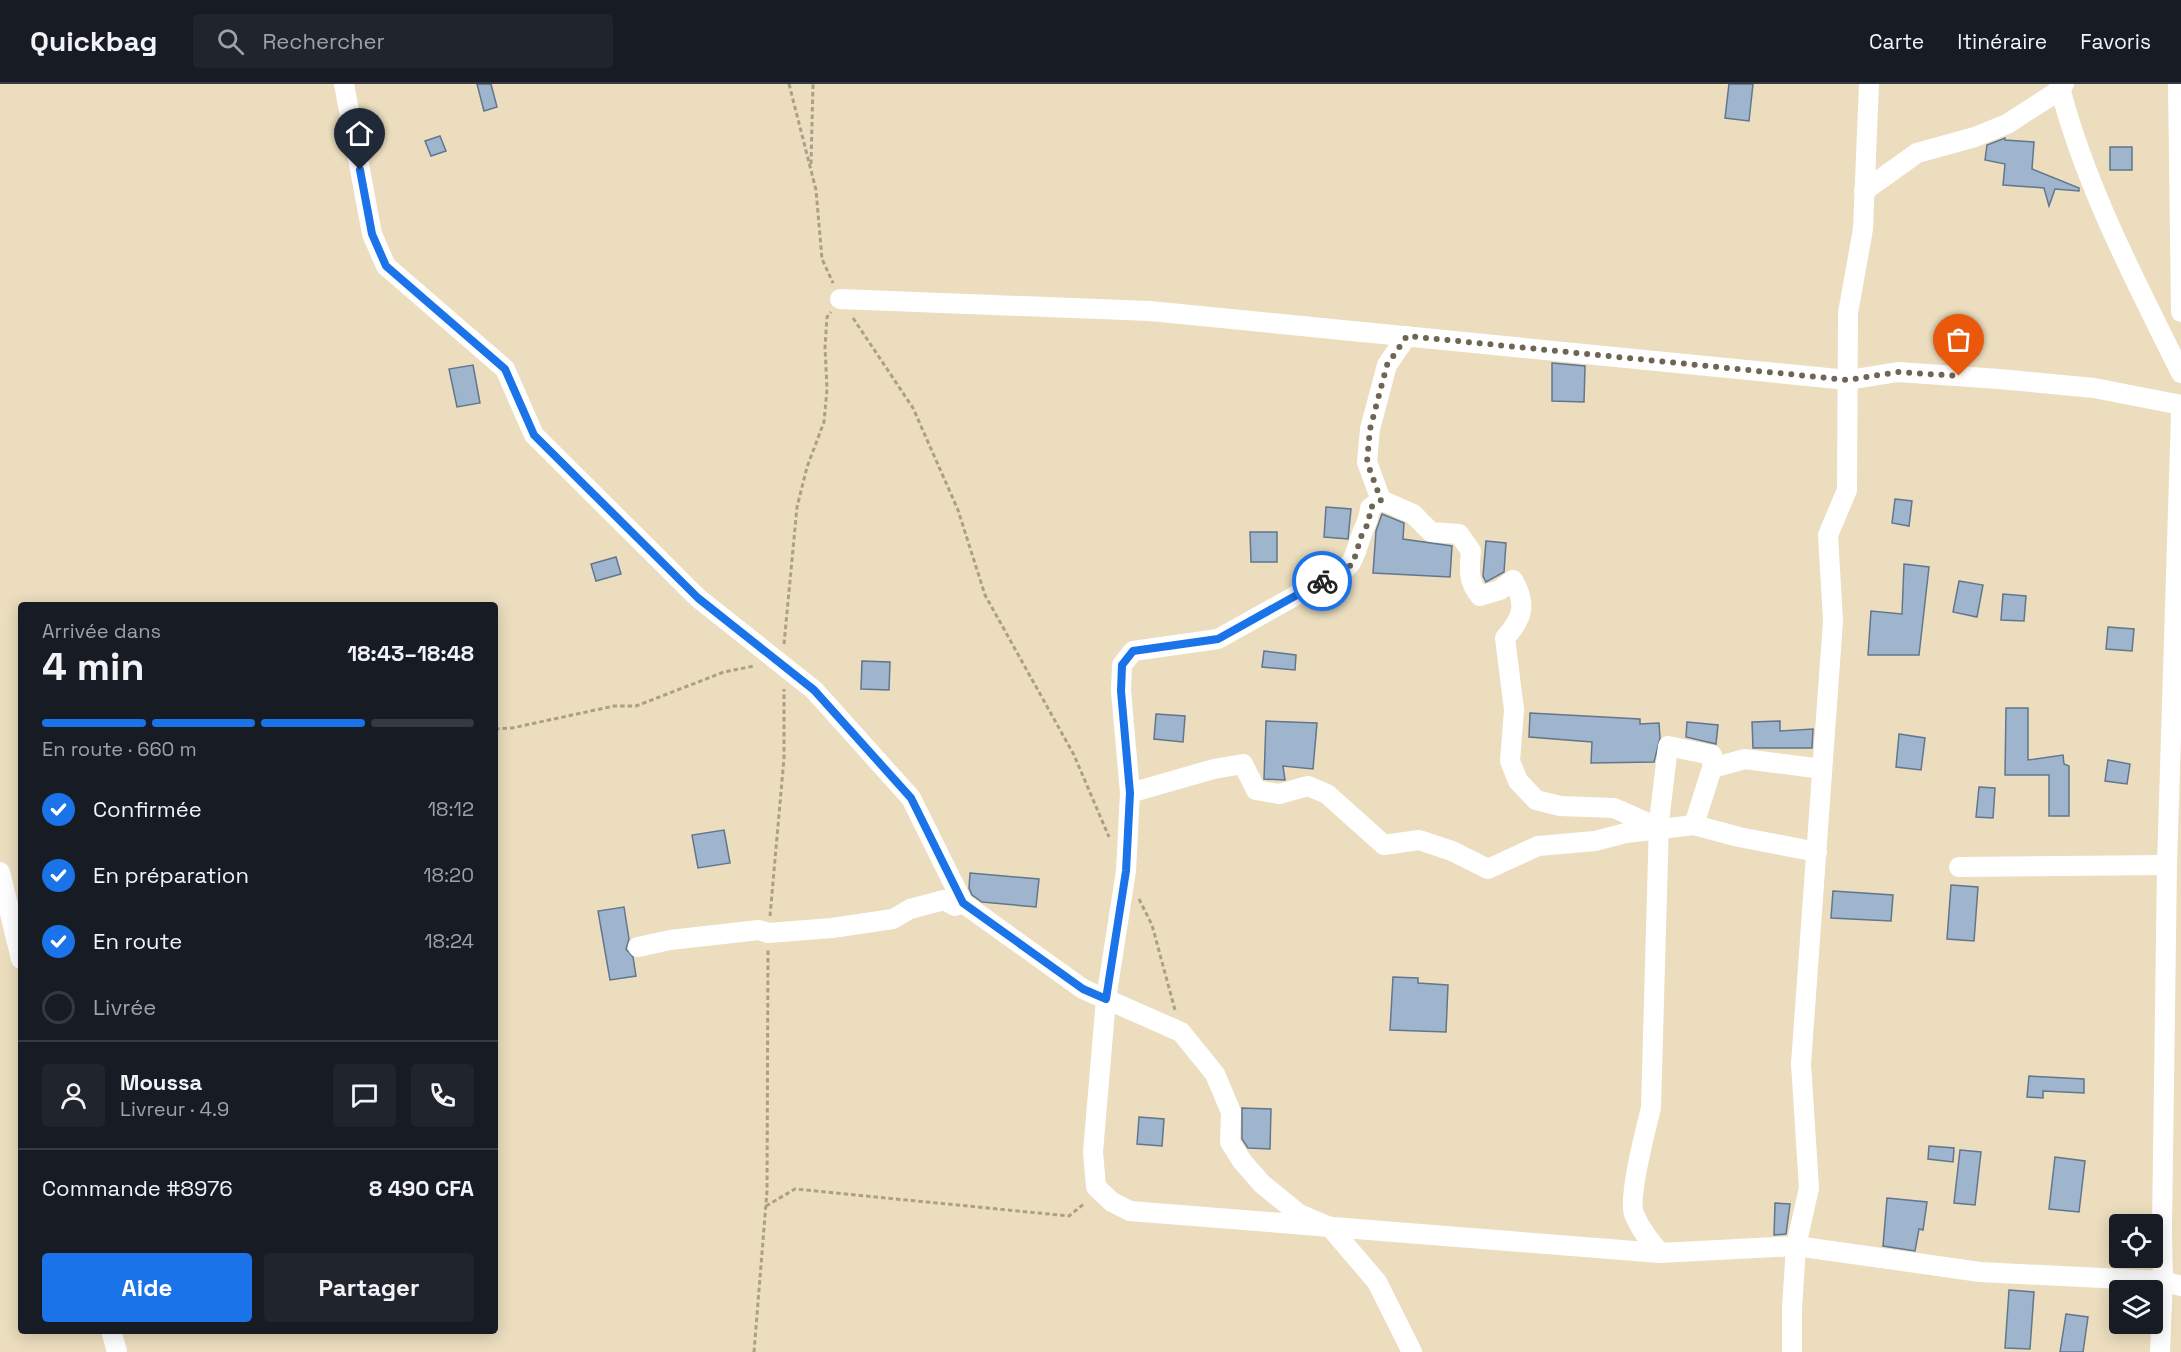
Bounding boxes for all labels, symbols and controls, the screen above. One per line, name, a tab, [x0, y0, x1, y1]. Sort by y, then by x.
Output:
search box	[193, 14, 613, 68]
text: Quickbag	[30, 23, 157, 59]
icon: search	[214, 25, 247, 58]
text: Rechercher	[262, 27, 385, 55]
text: Carte	[1869, 28, 1924, 55]
text: Itinéraire	[1957, 28, 2047, 55]
text: Favoris	[2080, 28, 2151, 55]
pin	[334, 108, 385, 170]
icon: home	[343, 117, 376, 150]
pin	[1933, 314, 1984, 376]
icon: bag	[1942, 323, 1975, 356]
courier	[1292, 551, 1352, 611]
icon: bike	[1306, 565, 1339, 598]
text: Arrivée dans	[42, 618, 161, 644]
text: 18:43–18:48	[347, 639, 474, 667]
text: 4 min	[42, 642, 144, 691]
text: En route · 660 m	[42, 736, 197, 762]
icon: check	[42, 793, 75, 826]
text: Confirmée	[93, 795, 202, 823]
text: 18:12	[428, 796, 474, 822]
icon: check	[42, 859, 75, 892]
text: En préparation	[93, 861, 249, 889]
text: 18:20	[423, 862, 474, 888]
icon: check	[42, 925, 75, 958]
text: En route	[93, 927, 182, 955]
text: 18:24	[424, 928, 474, 954]
text: Livrée	[93, 993, 156, 1021]
button: person	[42, 1064, 105, 1127]
button: chat	[333, 1064, 396, 1127]
button: phone	[411, 1064, 474, 1127]
text: Moussa	[120, 1068, 202, 1096]
text: Livreur · 4.9	[120, 1096, 229, 1122]
text: Commande #8976	[42, 1174, 233, 1202]
text: 8 490 CFA	[369, 1174, 474, 1202]
map controls	[2109, 1214, 2163, 1334]
button: locate	[2109, 1214, 2163, 1268]
button: Aide	[42, 1253, 252, 1322]
button: Partager	[264, 1253, 474, 1322]
button: layers	[2109, 1280, 2163, 1334]

